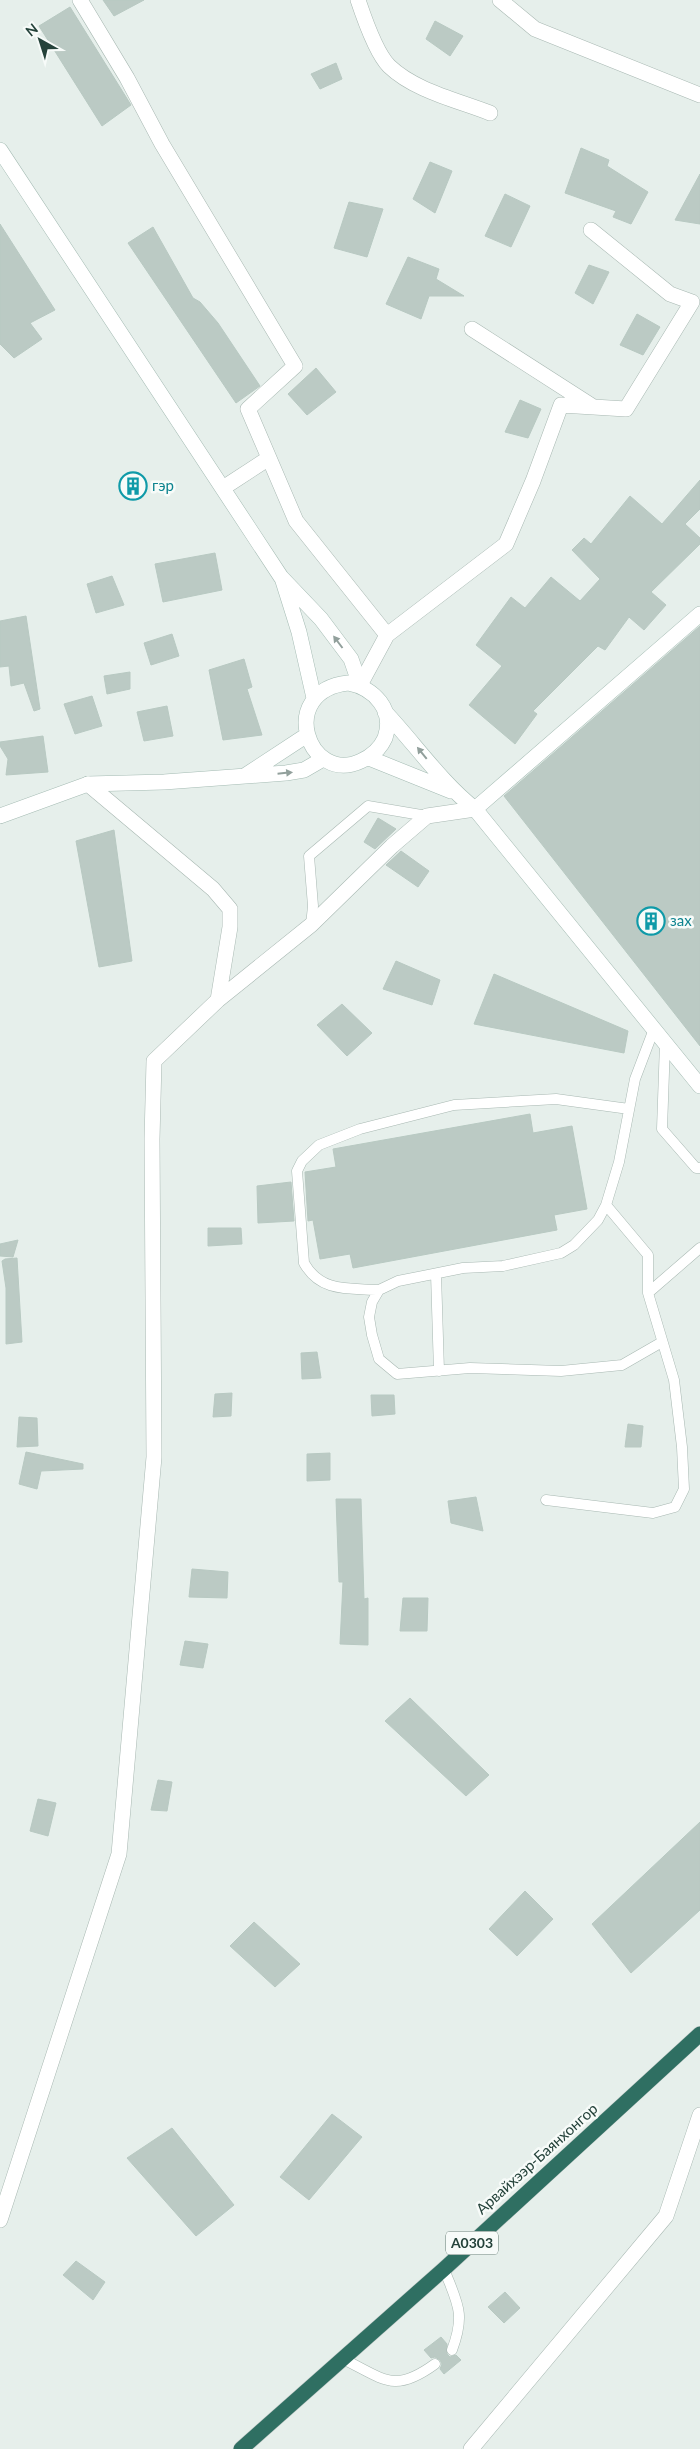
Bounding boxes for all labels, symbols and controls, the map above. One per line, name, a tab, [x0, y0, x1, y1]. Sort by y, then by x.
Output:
north arrow	[15, 15, 65, 65]
text: N	[22, 20, 41, 40]
building icon: гэр	[118, 471, 148, 501]
place label: гэр	[152, 476, 174, 494]
one-way arrow	[333, 636, 344, 649]
one-way arrow	[417, 747, 428, 760]
one-way arrow	[277, 769, 293, 777]
building icon: зах	[636, 906, 666, 936]
place label: зах	[670, 911, 692, 929]
street label: Арвайхээр-Баянхонгор	[472, 2099, 601, 2218]
road number: A0303	[446, 2232, 498, 2254]

